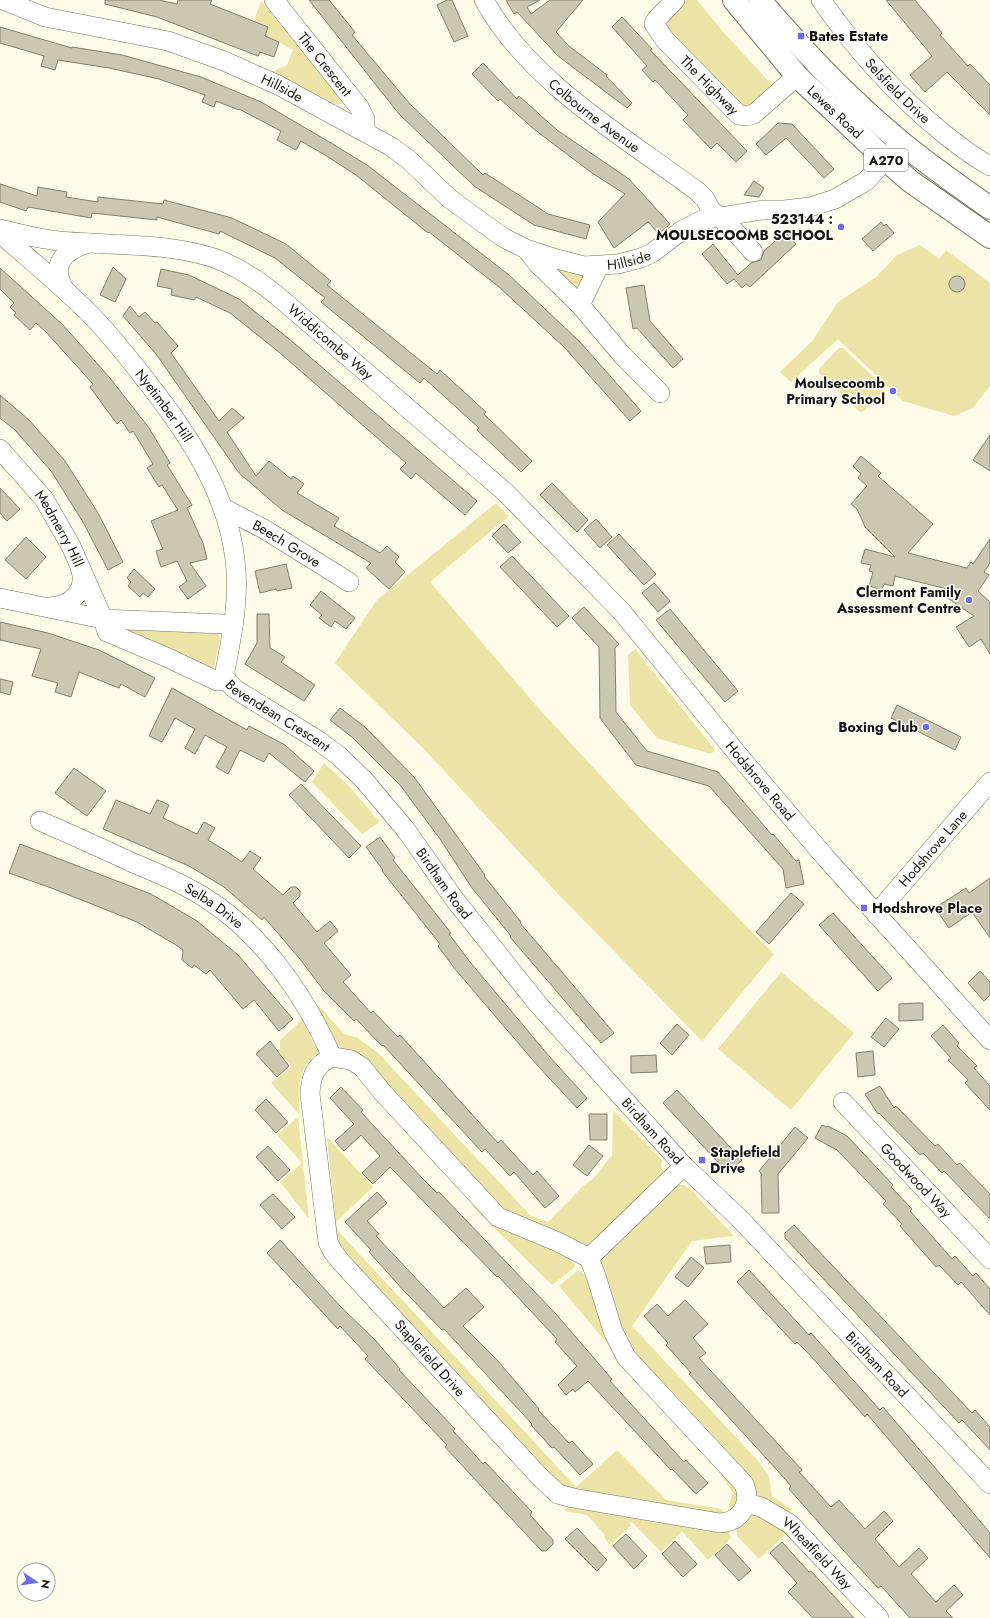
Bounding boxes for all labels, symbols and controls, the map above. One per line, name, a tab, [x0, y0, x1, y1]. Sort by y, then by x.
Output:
place label: Bates Estate	[809, 26, 888, 46]
street label: The Crescent	[293, 28, 357, 101]
marker: Bates Estate	[796, 31, 806, 41]
street label: The Highway	[676, 51, 744, 120]
street label: Selsfield Drive	[860, 54, 935, 128]
street label: Hillside	[258, 69, 307, 107]
street label: Colbourne Avenue	[544, 74, 644, 157]
street label: Lewes Road	[803, 81, 867, 143]
road number: A270	[864, 149, 908, 171]
place label: 523144 : MOULSECOOMB SCHOOL	[656, 209, 834, 245]
marker: 523144 : MOULSECOOMB SCHOOL	[836, 222, 846, 232]
street label: Hillside	[606, 245, 654, 275]
street label: Widdicombe Way	[283, 299, 378, 385]
street label: Nyetimber Hill	[131, 365, 198, 446]
place label: Moulsecoomb Primary School	[786, 373, 885, 409]
marker: Moulsecoomb Primary School	[888, 386, 898, 396]
street label: Medmerry Hill	[30, 485, 89, 570]
street label: Beech Grove	[249, 515, 325, 572]
place label: Clermont Family Assessment Centre	[836, 582, 962, 618]
marker: Clermont Family Assessment Centre	[964, 595, 974, 605]
street label: Bevendean Crescent	[221, 675, 335, 757]
place label: Boxing Club	[838, 717, 918, 737]
marker: Boxing Club	[921, 722, 931, 732]
street label: Hodshrove Road	[721, 737, 800, 825]
street label: Hodshrove Lane	[894, 805, 972, 891]
street label: Birdham Road	[411, 844, 476, 923]
street label: Selba Drive	[181, 878, 248, 933]
place label: Hodshrove Place	[872, 898, 982, 918]
marker: Hodshrove Place	[859, 903, 869, 913]
street label: Birdham Road	[617, 1093, 688, 1169]
street label: Goodwood Way	[876, 1138, 957, 1223]
place label: Staplefield Drive	[710, 1142, 780, 1178]
marker: Staplefield Drive	[697, 1155, 707, 1165]
street label: Staplefield Drive	[390, 1315, 470, 1401]
street label: Birdham Road	[841, 1327, 913, 1402]
street label: Wheatfield Way	[779, 1512, 858, 1595]
north arrow	[16, 1562, 56, 1602]
text: N	[37, 1578, 55, 1590]

